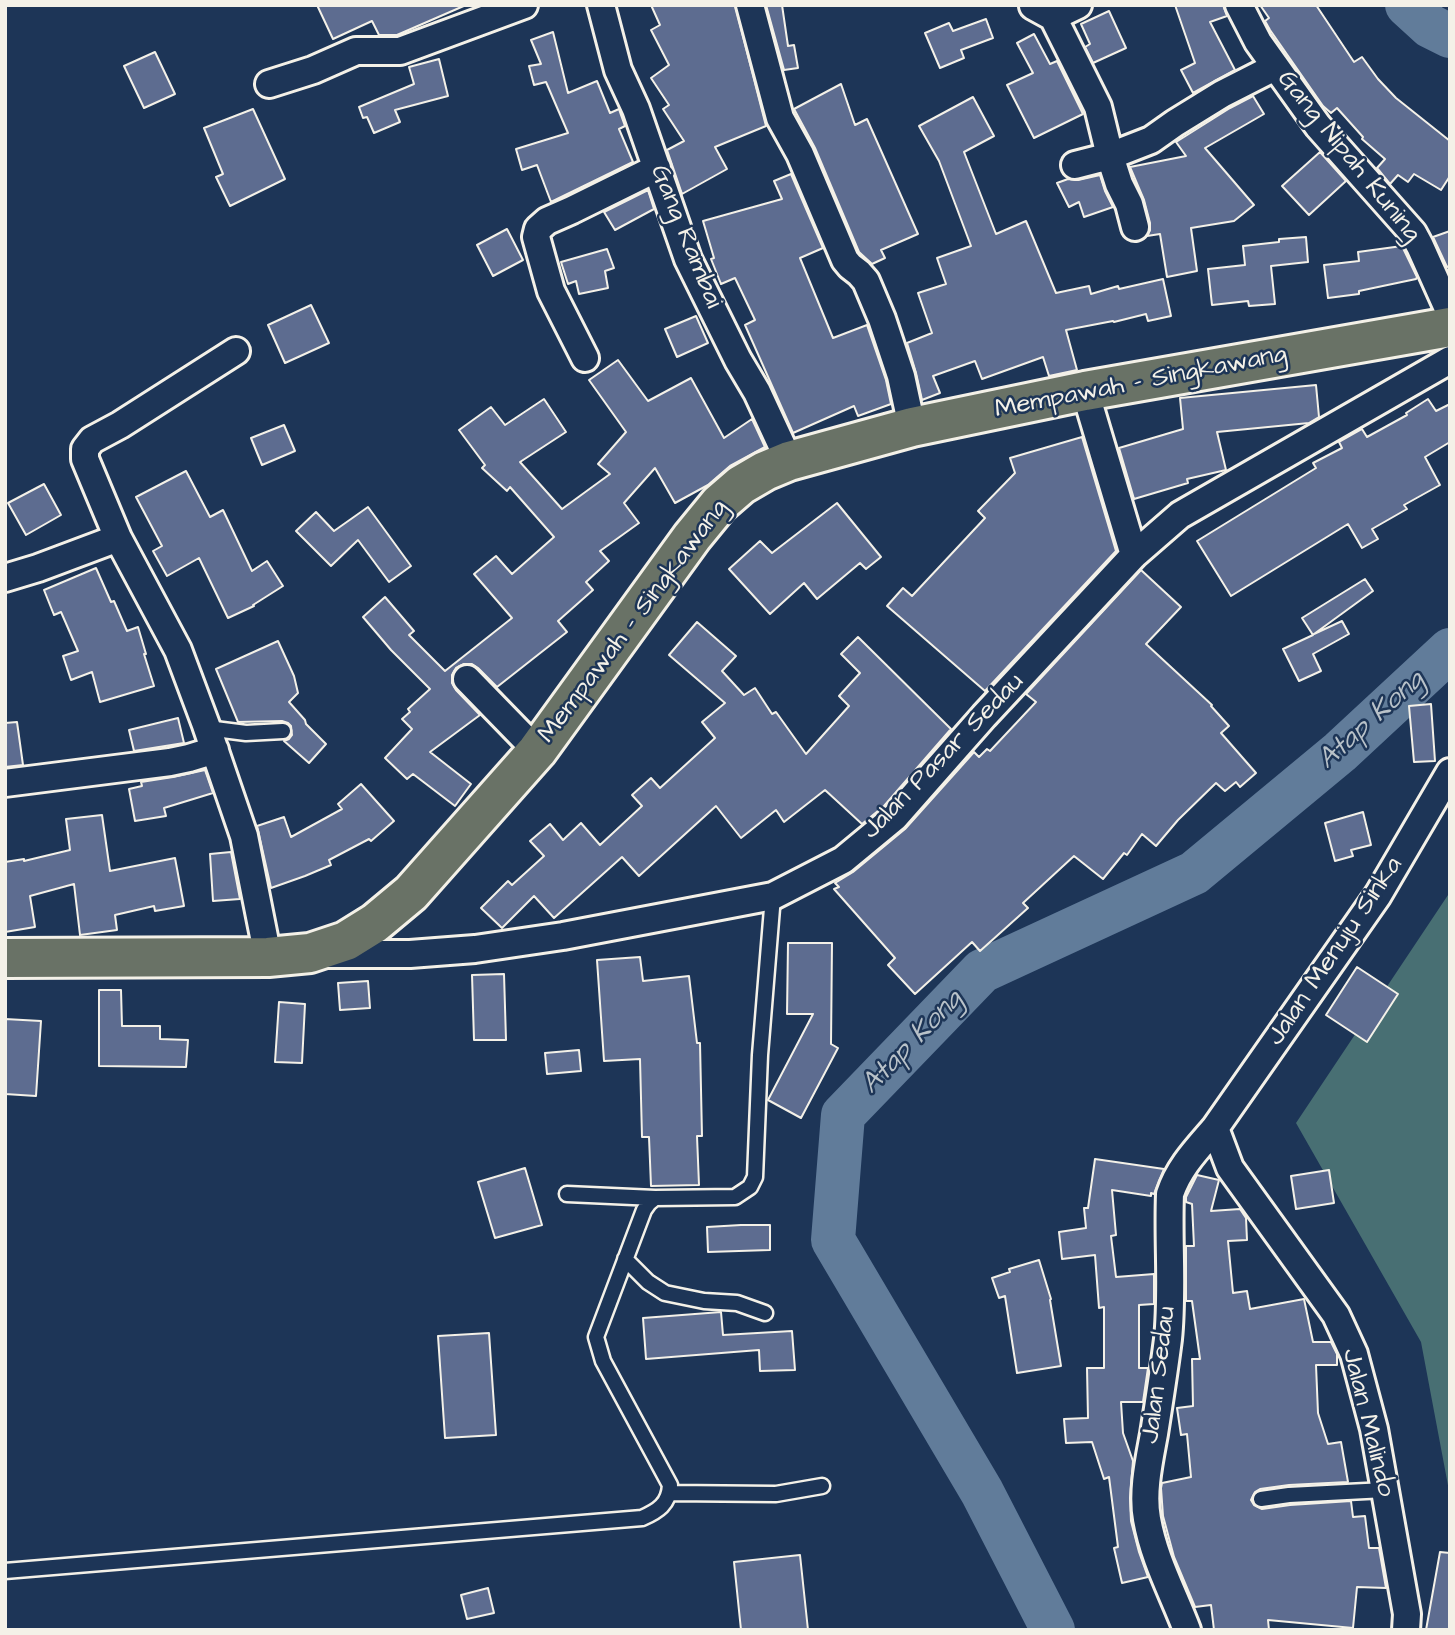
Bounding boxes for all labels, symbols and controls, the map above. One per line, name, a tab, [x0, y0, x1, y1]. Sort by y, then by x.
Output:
street label: Gang Nipah Kuning	[1269, 65, 1427, 249]
street label: Gang Rambai	[642, 161, 728, 313]
street label: Mempawah - Singkawang	[993, 339, 1289, 427]
street label: Mempawah - Singkawang	[532, 494, 736, 750]
water label: Atap Kong	[1312, 665, 1432, 777]
street label: Jalan Pasar Sedau	[857, 667, 1031, 847]
street label: Jalan Menuju Sinka	[1261, 852, 1411, 1052]
water label: Atap Kong	[855, 984, 971, 1102]
street label: Jalan Sedau	[1136, 1304, 1184, 1446]
street label: Jalan Malindo	[1334, 1346, 1400, 1500]

